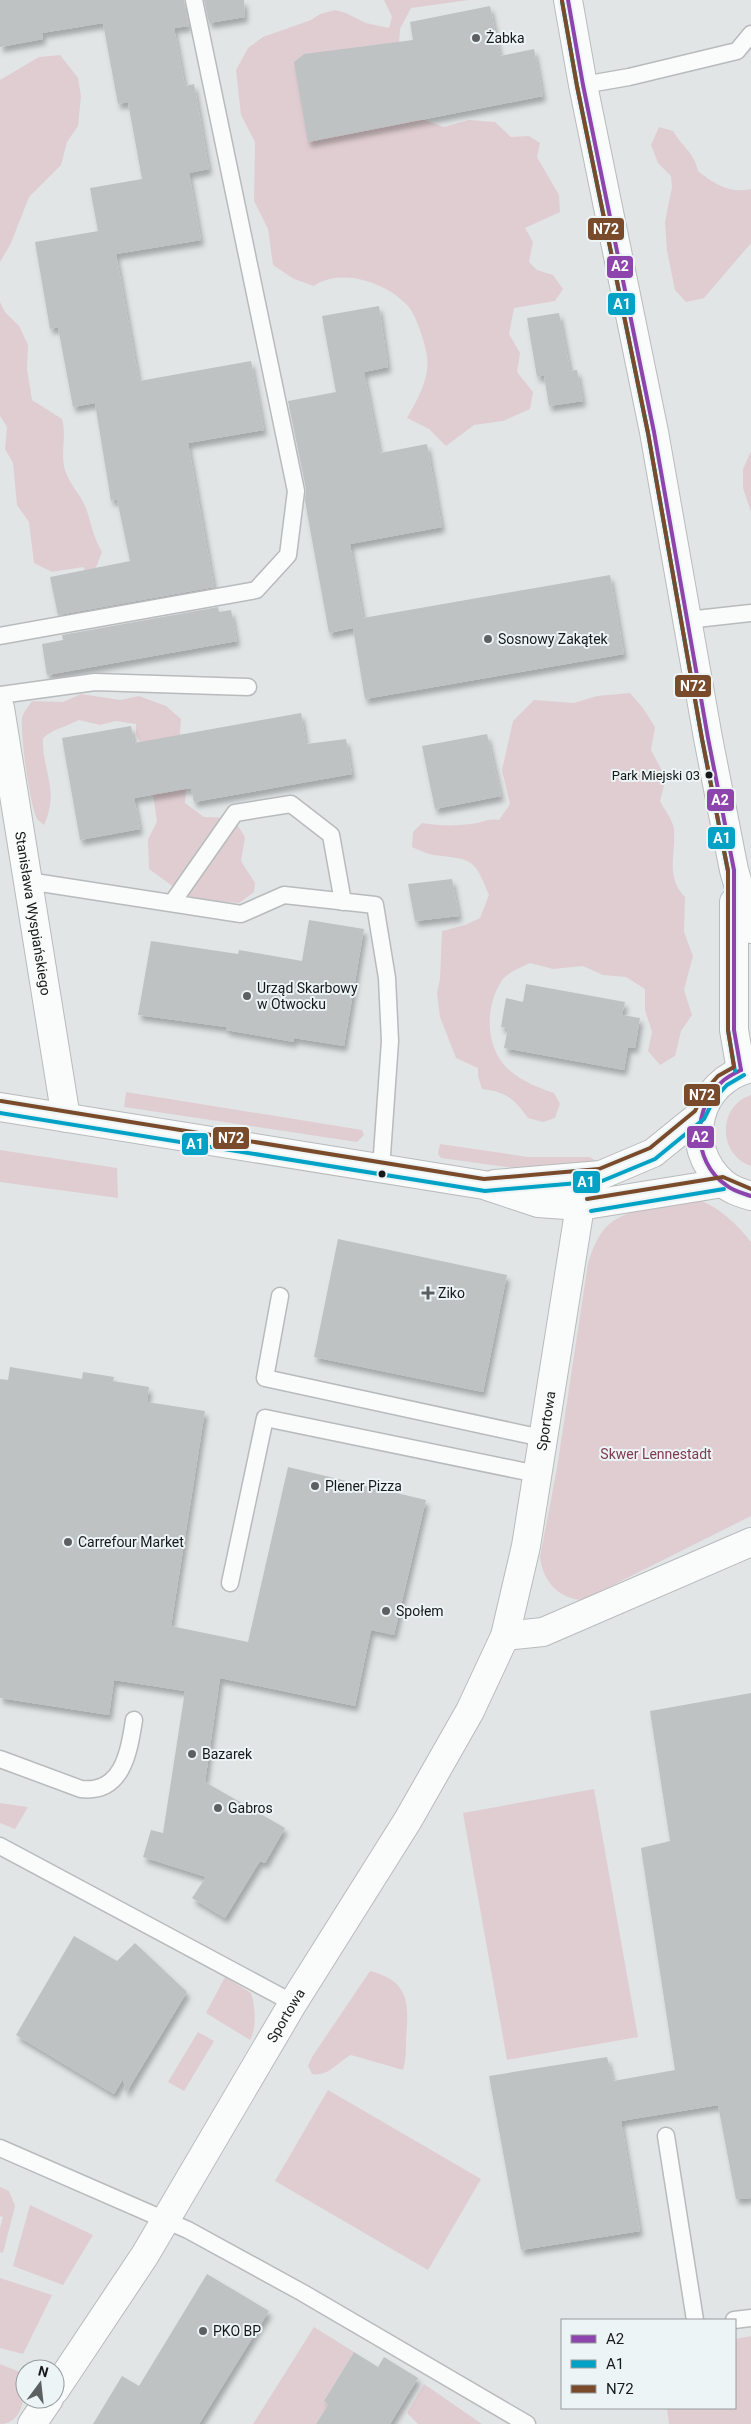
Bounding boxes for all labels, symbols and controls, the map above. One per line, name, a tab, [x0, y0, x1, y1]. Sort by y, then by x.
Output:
place label: Żabka	[486, 30, 525, 46]
marker: Żabka	[470, 32, 482, 44]
line badge: N72	[587, 217, 625, 241]
text: N72	[593, 221, 619, 237]
line badge: A2	[606, 255, 634, 279]
text: A2	[611, 258, 629, 274]
line badge: A1	[607, 292, 636, 316]
text: A1	[613, 296, 631, 312]
place label: Sosnowy Zakątek	[498, 631, 609, 647]
marker: Sosnowy Zakątek	[482, 633, 494, 645]
line badge: N72	[674, 674, 712, 698]
text: N72	[680, 678, 706, 694]
place label: Park Miejski 03	[612, 768, 700, 783]
marker: Park Miejski 03	[704, 770, 714, 780]
line badge: A2	[706, 788, 735, 812]
text: A2	[711, 792, 729, 808]
line badge: A1	[707, 826, 736, 850]
street label: Stanisława Wyspiańskiego	[12, 830, 54, 997]
text: A1	[713, 830, 731, 846]
place label: Urząd Skarbowy w Otwocku	[257, 980, 358, 1012]
marker: Urząd Skarbowy w Otwocku	[241, 990, 253, 1002]
line badge: N72	[683, 1083, 721, 1107]
text: N72	[689, 1087, 715, 1103]
line badge: A2	[686, 1125, 715, 1149]
line badge: N72	[212, 1126, 250, 1150]
text: A2	[691, 1129, 709, 1145]
text: N72	[218, 1130, 244, 1146]
line badge: A1	[181, 1132, 209, 1156]
text: A1	[186, 1136, 204, 1152]
unlabelled marker	[377, 1169, 387, 1179]
line badge: A1	[572, 1170, 601, 1194]
text: A1	[577, 1174, 595, 1190]
place label: Ziko	[438, 1285, 465, 1301]
marker: Ziko	[422, 1287, 434, 1299]
street label: Sportowa	[533, 1390, 558, 1452]
park label: Skwer Lennestadt	[600, 1446, 712, 1462]
place label: Plener Pizza	[325, 1478, 402, 1494]
marker: Plener Pizza	[309, 1480, 321, 1492]
place label: Carrefour Market	[78, 1534, 184, 1550]
marker: Carrefour Market	[62, 1536, 74, 1548]
place label: Społem	[396, 1603, 444, 1619]
marker: Społem	[380, 1605, 392, 1617]
place label: Bazarek	[202, 1746, 253, 1762]
marker: Bazarek	[186, 1748, 198, 1760]
place label: Gabros	[228, 1800, 273, 1816]
marker: Gabros	[212, 1802, 224, 1814]
street label: Sportowa	[264, 1986, 308, 2045]
legend	[561, 2319, 736, 2409]
place label: PKO BP	[213, 2323, 261, 2339]
marker: PKO BP	[197, 2325, 209, 2337]
text: A2	[606, 2330, 624, 2348]
text: A1	[606, 2355, 624, 2373]
north arrow	[15, 2359, 65, 2409]
text: N	[37, 2362, 50, 2380]
text: N72	[606, 2380, 634, 2398]

